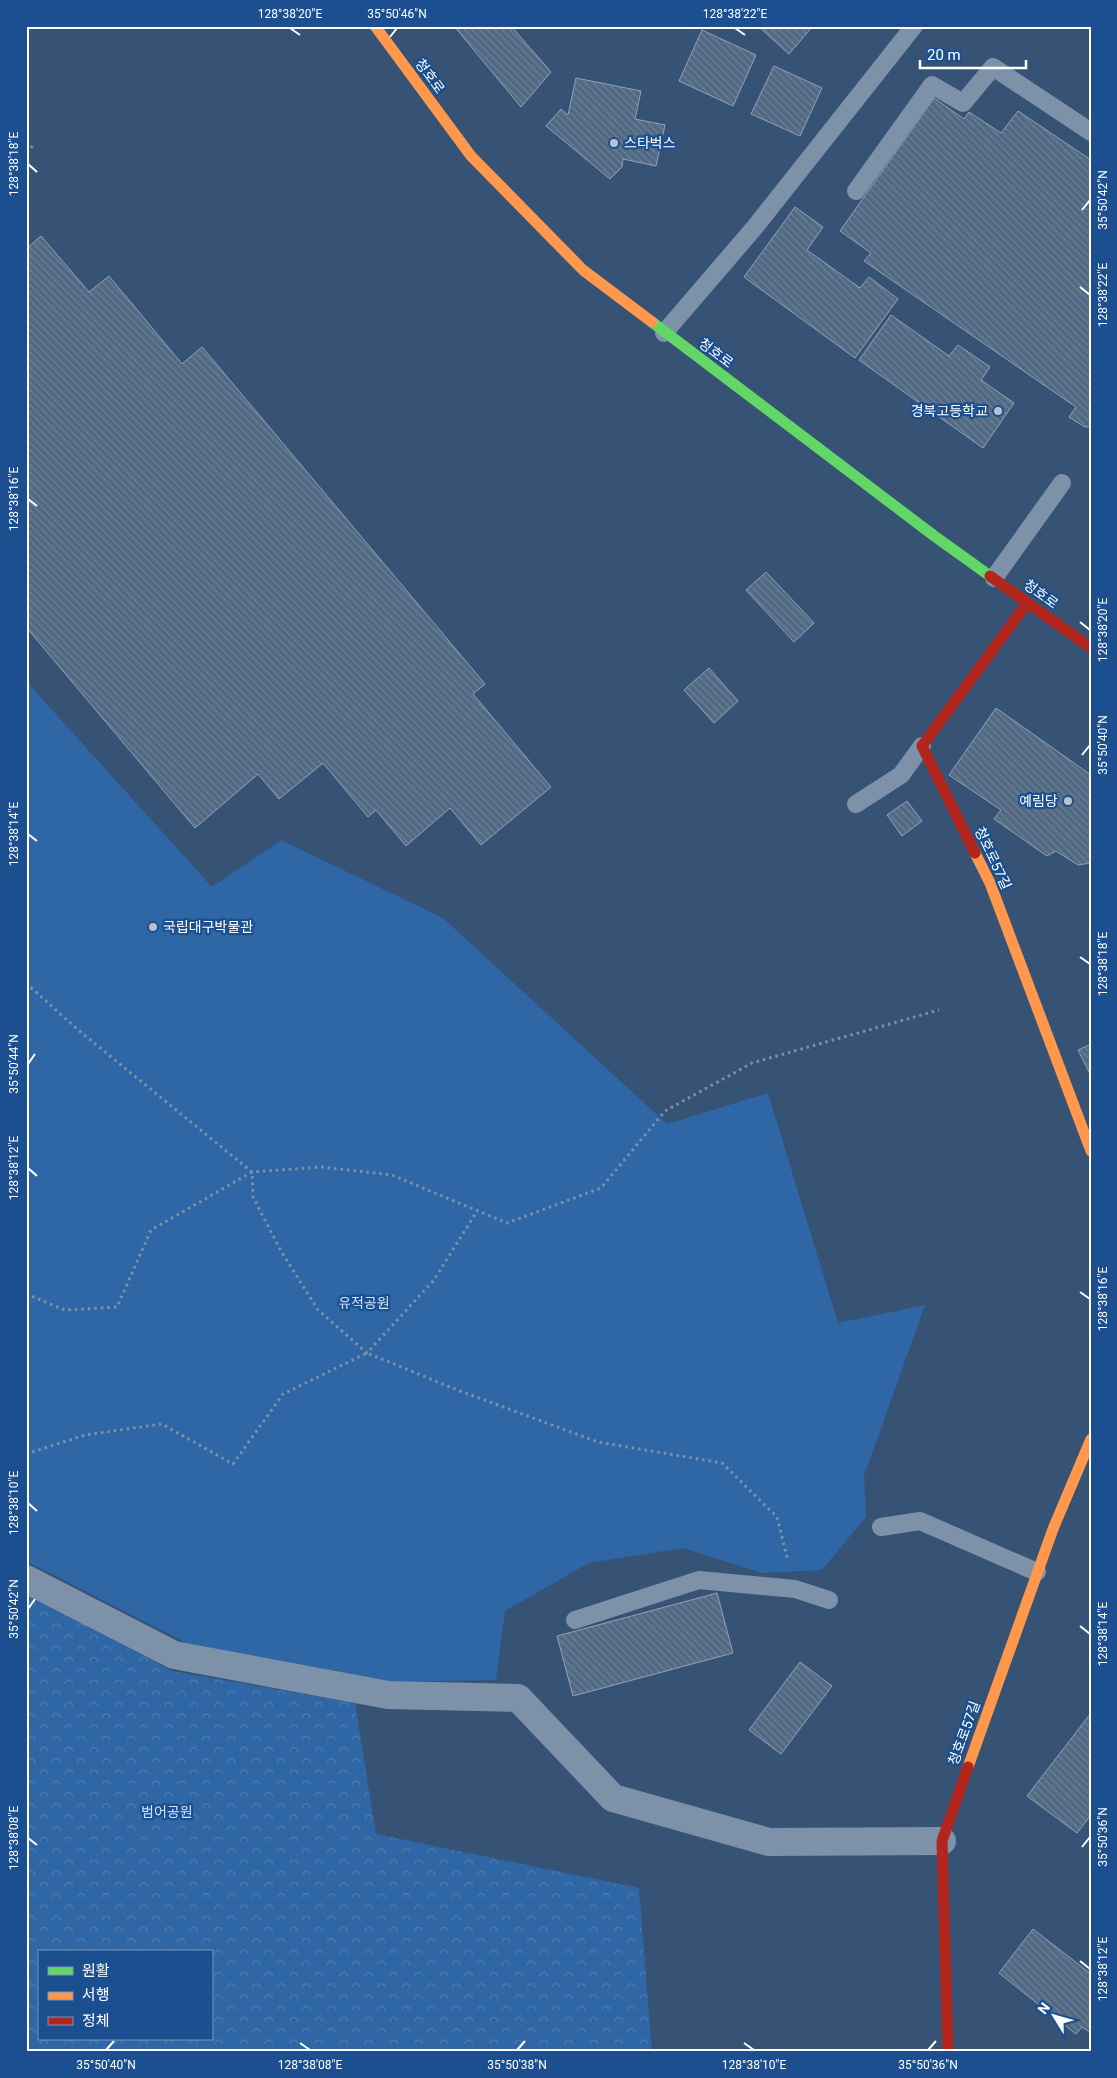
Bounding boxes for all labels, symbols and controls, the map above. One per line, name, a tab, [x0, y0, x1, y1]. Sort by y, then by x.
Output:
text: 128°38'20"E	[258, 7, 322, 21]
text: 35°50'46"N	[367, 7, 427, 21]
text: 128°38'22"E	[703, 7, 767, 21]
scale bar	[920, 38, 1026, 70]
text: 20 m	[927, 46, 961, 64]
street label: 청호로	[412, 56, 448, 96]
text: 128°38'18"E	[7, 132, 21, 196]
place label: 스타벅스	[624, 135, 676, 151]
marker: 스타벅스	[608, 137, 620, 149]
text: 35°50'42"N	[1096, 170, 1110, 230]
text: 128°38'22"E	[1096, 263, 1110, 327]
street label: 청호로	[696, 335, 736, 371]
place label: 경북고등학교	[911, 403, 988, 419]
marker: 경북고등학교	[992, 405, 1004, 417]
text: 128°38'16"E	[7, 467, 21, 531]
street label: 청호로	[1021, 576, 1061, 612]
text: 128°38'20"E	[1096, 598, 1110, 662]
text: 35°50'40"N	[1096, 715, 1110, 775]
place label: 예림당	[1019, 793, 1058, 809]
marker: 예림당	[1062, 795, 1074, 807]
text: 128°38'14"E	[7, 802, 21, 866]
street label: 청호로57길	[972, 824, 1014, 892]
place label: 국립대구박물관	[163, 919, 253, 935]
marker: 국립대구박물관	[147, 921, 159, 933]
text: 128°38'18"E	[1096, 932, 1110, 996]
text: 35°50'44"N	[7, 1034, 21, 1094]
text: 128°38'12"E	[7, 1136, 21, 1200]
text: 128°38'16"E	[1096, 1267, 1110, 1331]
park label: 유적공원	[338, 1295, 390, 1311]
text: 128°38'10"E	[7, 1471, 21, 1535]
text: 35°50'42"N	[7, 1579, 21, 1639]
text: 128°38'14"E	[1096, 1602, 1110, 1666]
street label: 청호로57길	[945, 1699, 983, 1767]
park label: 범어공원	[141, 1804, 193, 1820]
text: 128°38'08"E	[7, 1806, 21, 1870]
text: 35°50'36"N	[1096, 1807, 1110, 1867]
text: 128°38'12"E	[1096, 1937, 1110, 2001]
legend	[38, 1950, 212, 2040]
text: 원활	[82, 1962, 110, 1980]
text: 서행	[82, 1986, 110, 2004]
north arrow	[1030, 1990, 1080, 2040]
text: N	[1034, 1999, 1053, 2017]
text: 정체	[82, 2012, 110, 2030]
text: 35°50'40"N	[76, 2058, 136, 2072]
text: 128°38'08"E	[278, 2058, 342, 2072]
text: 35°50'38"N	[487, 2058, 547, 2072]
text: 128°38'10"E	[722, 2058, 786, 2072]
text: 35°50'36"N	[898, 2058, 958, 2072]

